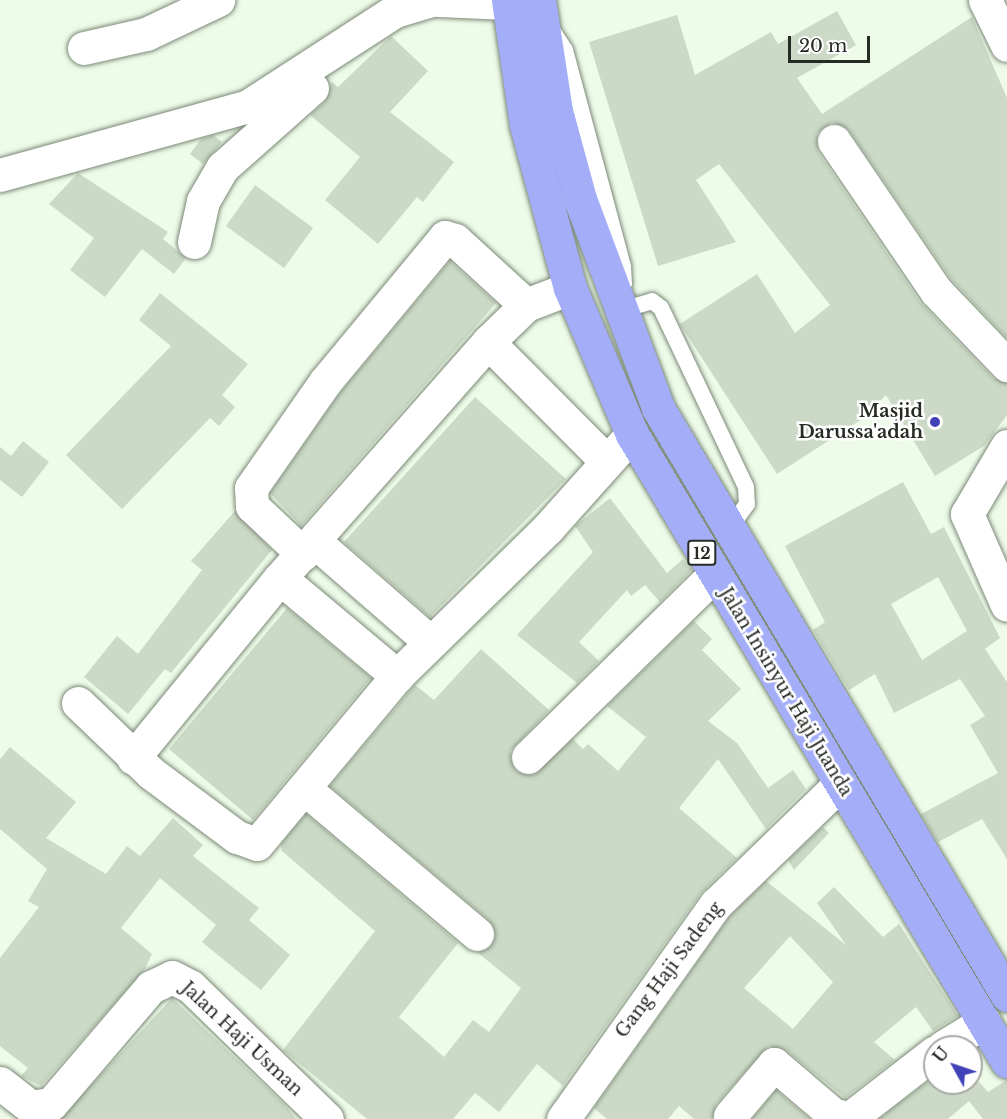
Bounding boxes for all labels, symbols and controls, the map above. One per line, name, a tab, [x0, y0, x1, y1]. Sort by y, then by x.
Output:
scale bar	[791, 24, 874, 62]
text: 20 m	[799, 35, 847, 57]
place label: Masjid Darussa'adah	[798, 401, 923, 444]
marker: Masjid Darussa'adah	[928, 415, 942, 429]
road number: 12	[687, 540, 717, 566]
street label: Jalan Insinyur Haji Juanda	[715, 584, 857, 800]
street label: Gang Haji Sadeng	[611, 898, 727, 1042]
street label: Jalan Haji Usman	[177, 977, 307, 1101]
north arrow	[923, 1035, 983, 1095]
text: U	[929, 1043, 953, 1067]

